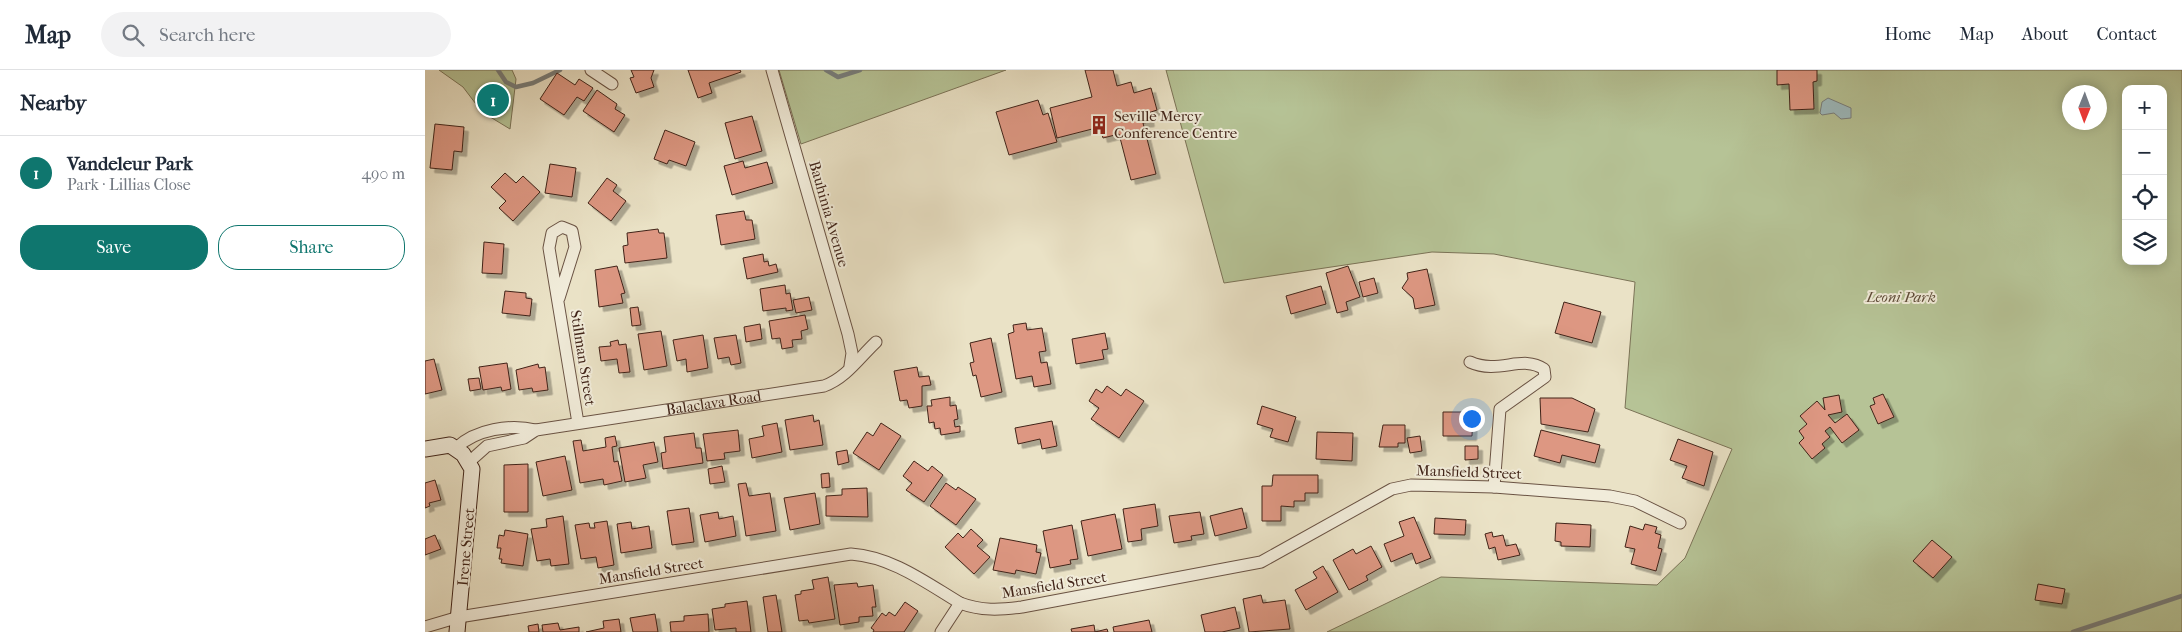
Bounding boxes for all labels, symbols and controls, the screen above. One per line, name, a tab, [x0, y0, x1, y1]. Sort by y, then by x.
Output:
search box	[101, 12, 451, 57]
text: Map	[25, 21, 71, 49]
icon: search	[119, 21, 147, 49]
text: Search here	[159, 24, 255, 46]
text: Home	[1884, 24, 1931, 45]
text: Map	[1959, 24, 1994, 45]
text: About	[2022, 24, 2068, 45]
text: Contact	[2096, 24, 2157, 45]
pin: 1	[477, 81, 509, 119]
north arrow	[2062, 85, 2107, 130]
map controls	[2122, 85, 2167, 265]
button: +	[2122, 85, 2167, 130]
text: Nearby	[20, 91, 86, 115]
place label: Seville Mercy Conference Centre	[1114, 107, 1238, 142]
building icon: Seville Mercy Conference Centre	[1088, 114, 1110, 136]
button: −	[2122, 130, 2167, 175]
text: Vandeleur Park	[67, 153, 193, 175]
street label: Bauhinia Avenue	[805, 159, 853, 270]
text: 1	[33, 164, 39, 183]
text: 490 m	[362, 164, 405, 183]
text: Park · Lillias Close	[67, 175, 191, 194]
button: locate	[2122, 175, 2167, 220]
button: layers	[2122, 220, 2167, 265]
button: Save	[20, 225, 208, 270]
button: Share	[218, 225, 405, 270]
park label: Leoni Park	[1865, 288, 1936, 306]
street label: Stillman Street	[567, 309, 600, 408]
street label: Balaclava Road	[665, 387, 763, 419]
your location	[1459, 406, 1485, 432]
street label: Mansfield Street	[1416, 461, 1523, 483]
street label: Irene Street	[454, 507, 478, 587]
street label: Mansfield Street	[597, 554, 705, 588]
street label: Mansfield Street	[1000, 568, 1108, 602]

